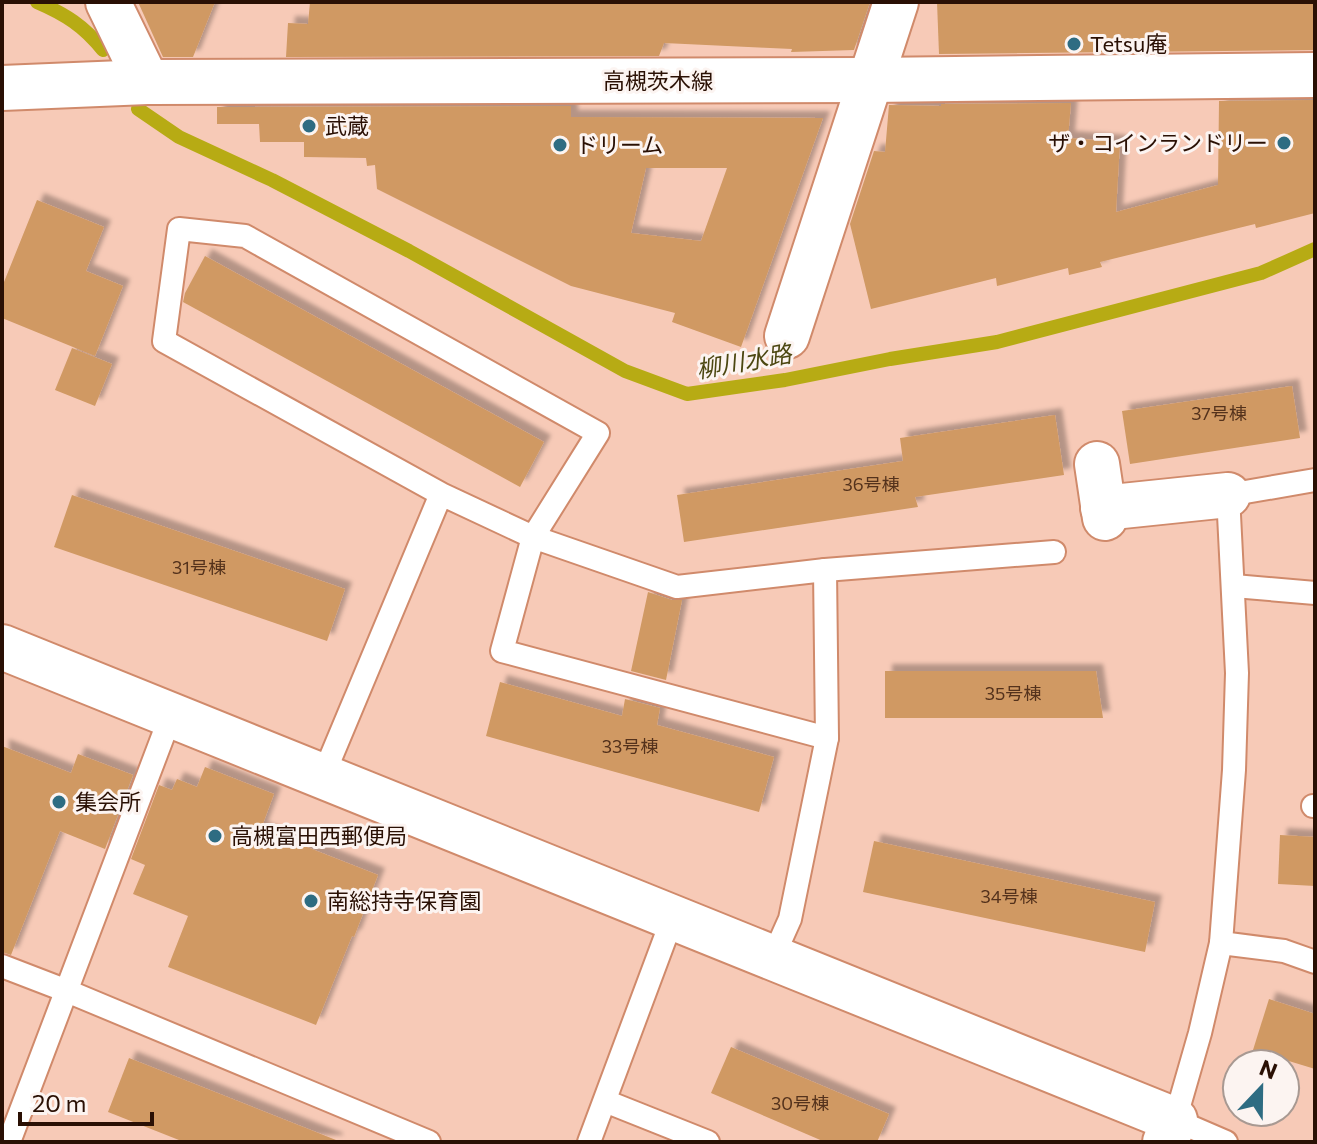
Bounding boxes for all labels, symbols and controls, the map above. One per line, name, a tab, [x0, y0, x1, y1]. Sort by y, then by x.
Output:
place label: Tetsu庵	[1090, 30, 1167, 57]
marker: Tetsu庵	[1065, 35, 1083, 53]
street label: 高槻茨木線	[603, 67, 713, 94]
place label: 武蔵	[325, 112, 369, 139]
marker: 武蔵	[300, 117, 318, 135]
place label: ザ・コインランドリー	[1048, 129, 1268, 156]
place label: ドリーム	[576, 131, 663, 158]
marker: ザ・コインランドリー	[1275, 134, 1293, 152]
marker: ドリーム	[551, 136, 569, 154]
water label: 柳川水路	[694, 338, 795, 383]
house number: 37号棟	[1191, 402, 1247, 424]
house number: 36号棟	[842, 473, 900, 495]
house number: 31号棟	[172, 556, 226, 578]
house number: 35号棟	[985, 682, 1041, 704]
house number: 33号棟	[602, 735, 658, 757]
place label: 集会所	[75, 788, 141, 815]
marker: 集会所	[50, 793, 68, 811]
place label: 高槻富田西郵便局	[231, 822, 407, 849]
marker: 高槻富田西郵便局	[206, 827, 224, 845]
house number: 34号棟	[980, 885, 1038, 907]
place label: 南総持寺保育園	[327, 887, 481, 914]
marker: 南総持寺保育園	[302, 892, 320, 910]
north arrow	[1221, 1048, 1301, 1128]
text: N	[1256, 1053, 1281, 1085]
scale bar	[20, 1076, 152, 1126]
text: 20 m	[32, 1088, 86, 1117]
house number: 30号棟	[771, 1092, 829, 1114]

